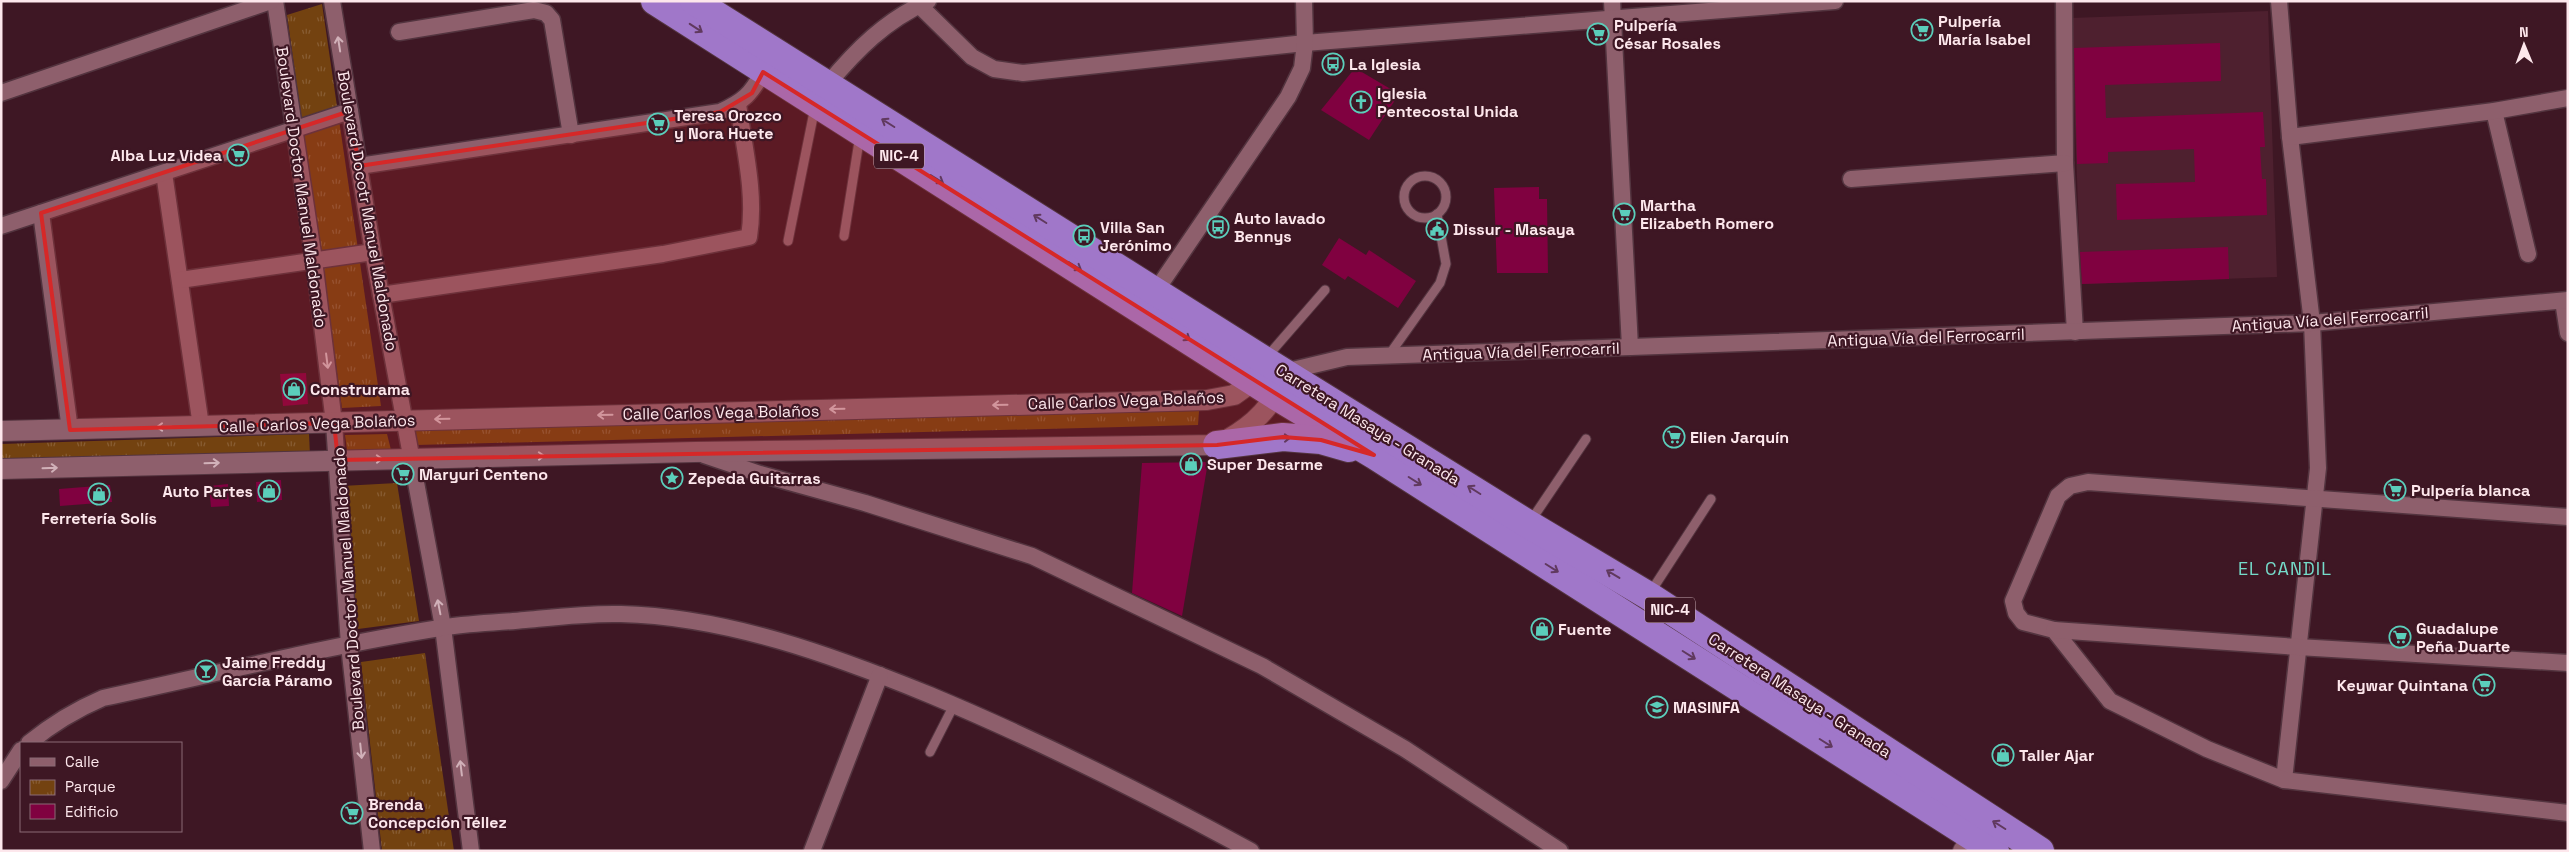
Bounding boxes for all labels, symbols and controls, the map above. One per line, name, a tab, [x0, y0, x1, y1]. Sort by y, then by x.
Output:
place label: Pulpería María Isabel	[1938, 11, 2031, 50]
place label: Pulpería César Rosales	[1614, 15, 1721, 54]
supermarket icon: Pulpería María Isabel	[1910, 18, 1934, 42]
north arrow	[2499, 20, 2549, 70]
supermarket icon: Pulpería César Rosales	[1586, 22, 1610, 46]
one-way arrow	[688, 23, 702, 33]
text: N	[2519, 23, 2529, 41]
one-way arrow	[334, 37, 344, 53]
street label: Boulevard Doctor Manuel Maldonado	[271, 45, 332, 329]
bus stop icon: La Iglesia	[1321, 52, 1345, 76]
place label: La Iglesia	[1349, 54, 1421, 75]
street label: Boulevard Docotr Manuel Maldonado	[332, 69, 403, 353]
place label: Iglesia Pentecostal Unida	[1377, 83, 1518, 122]
church icon: Iglesia Pentecostal Unida	[1349, 90, 1373, 114]
place label: Teresa Orozco y Nora Huete	[674, 105, 782, 144]
supermarket icon: Teresa Orozco y Nora Huete	[646, 112, 670, 136]
one-way arrow	[881, 118, 895, 128]
supermarket icon: Alba Luz Videa	[226, 143, 250, 167]
road number: NIC-4	[874, 144, 924, 168]
place label: Alba Luz Videa	[111, 145, 222, 166]
one-way arrow	[929, 175, 943, 185]
place label: Martha Elizabeth Romero	[1640, 195, 1774, 234]
supermarket icon: Martha Elizabeth Romero	[1612, 202, 1636, 226]
place label: Auto lavado Bennys	[1234, 208, 1326, 247]
one-way arrow	[1033, 214, 1047, 224]
bus stop icon: Auto lavado Bennys	[1206, 215, 1230, 239]
place label: Villa San Jerónimo	[1100, 217, 1172, 256]
public building icon: Dissur - Masaya	[1425, 217, 1449, 241]
place label: Dissur - Masaya	[1453, 219, 1575, 240]
bus stop icon: Villa San Jerónimo	[1072, 224, 1096, 248]
one-way arrow	[1067, 261, 1081, 271]
street label: Antigua Vía del Ferrocarril	[2231, 302, 2429, 337]
street label: Antigua Vía del Ferrocarril	[1827, 324, 2025, 351]
one-way arrow	[1177, 331, 1191, 341]
street label: Antigua Vía del Ferrocarril	[1422, 338, 1620, 365]
one-way arrow	[322, 353, 332, 369]
street label: Carretera Masaya - Granada	[1272, 359, 1464, 490]
shop icon: Construrama	[282, 377, 306, 401]
place label: Construrama	[310, 379, 410, 400]
street label: Calle Carlos Vega Bolaños	[1027, 387, 1225, 414]
street label: Calle Carlos Vega Bolaños	[623, 400, 819, 425]
one-way arrow	[992, 400, 1008, 410]
one-way arrow	[830, 404, 846, 414]
street label: Calle Carlos Vega Bolaños	[218, 410, 416, 437]
one-way arrow	[597, 410, 614, 420]
one-way arrow	[435, 414, 451, 424]
one-way arrow	[156, 422, 172, 432]
supermarket icon: Elien Jarquín	[1662, 425, 1686, 449]
place label: Elien Jarquín	[1690, 427, 1789, 448]
one-way arrow	[1274, 433, 1291, 443]
street label: Boulevard Doctor Manuel Maldonado	[328, 447, 369, 731]
one-way arrow	[529, 451, 545, 460]
shop icon: Super Desarme	[1179, 452, 1203, 476]
one-way arrow	[366, 454, 383, 464]
place label: Super Desarme	[1207, 454, 1323, 475]
one-way arrow	[204, 459, 220, 468]
supermarket icon: Maryuri Centeno	[391, 462, 415, 486]
one-way arrow	[42, 463, 58, 473]
place label: Maryuri Centeno	[419, 464, 548, 485]
place icon: Zepeda Guitarras	[660, 466, 684, 490]
place label: Zepeda Guitarras	[688, 468, 821, 489]
one-way arrow	[1408, 476, 1422, 486]
supermarket icon: Pulpería blanca	[2383, 478, 2407, 502]
shop icon: Auto Partes	[257, 479, 281, 503]
place label: Pulpería blanca	[2411, 480, 2530, 501]
place label: Auto Partes	[162, 481, 253, 502]
shop icon: Ferretería Solís	[87, 482, 111, 506]
one-way arrow	[1467, 485, 1481, 495]
place label: Ferretería Solís	[41, 508, 157, 529]
district label: EL CANDIL	[2238, 557, 2332, 580]
one-way arrow	[1545, 563, 1559, 573]
one-way arrow	[1606, 569, 1620, 579]
road number: NIC-4	[1645, 598, 1695, 622]
one-way arrow	[434, 599, 443, 615]
shop icon: Fuente	[1530, 617, 1554, 641]
place label: Guadalupe Peña Duarte	[2416, 618, 2510, 657]
place label: Fuente	[1558, 619, 1612, 640]
supermarket icon: Guadalupe Peña Duarte	[2388, 625, 2412, 649]
street label: Carretera Masaya - Granada	[1704, 628, 1895, 762]
one-way arrow	[1682, 650, 1696, 661]
place label: Jaime Freddy García Páramo	[222, 652, 333, 691]
bar icon: Jaime Freddy García Páramo	[194, 659, 218, 683]
supermarket icon: Keywar Quintana	[2472, 673, 2496, 697]
place label: Keywar Quintana	[2337, 675, 2468, 696]
school or university icon: MASINFA	[1645, 695, 1669, 719]
place label: MASINFA	[1673, 697, 1740, 718]
one-way arrow	[1819, 738, 1833, 748]
legend	[20, 742, 182, 832]
one-way arrow	[356, 742, 366, 758]
shop icon: Taller Ajar	[1991, 743, 2015, 767]
place label: Taller Ajar	[2019, 745, 2094, 766]
text: Calle	[65, 752, 100, 771]
one-way arrow	[456, 760, 466, 776]
text: Parque	[65, 777, 116, 796]
place label: Brenda Concepción Téllez	[368, 794, 507, 833]
supermarket icon: Brenda Concepción Téllez	[340, 801, 364, 825]
text: Edificio	[65, 802, 119, 821]
one-way arrow	[1992, 819, 2006, 829]

